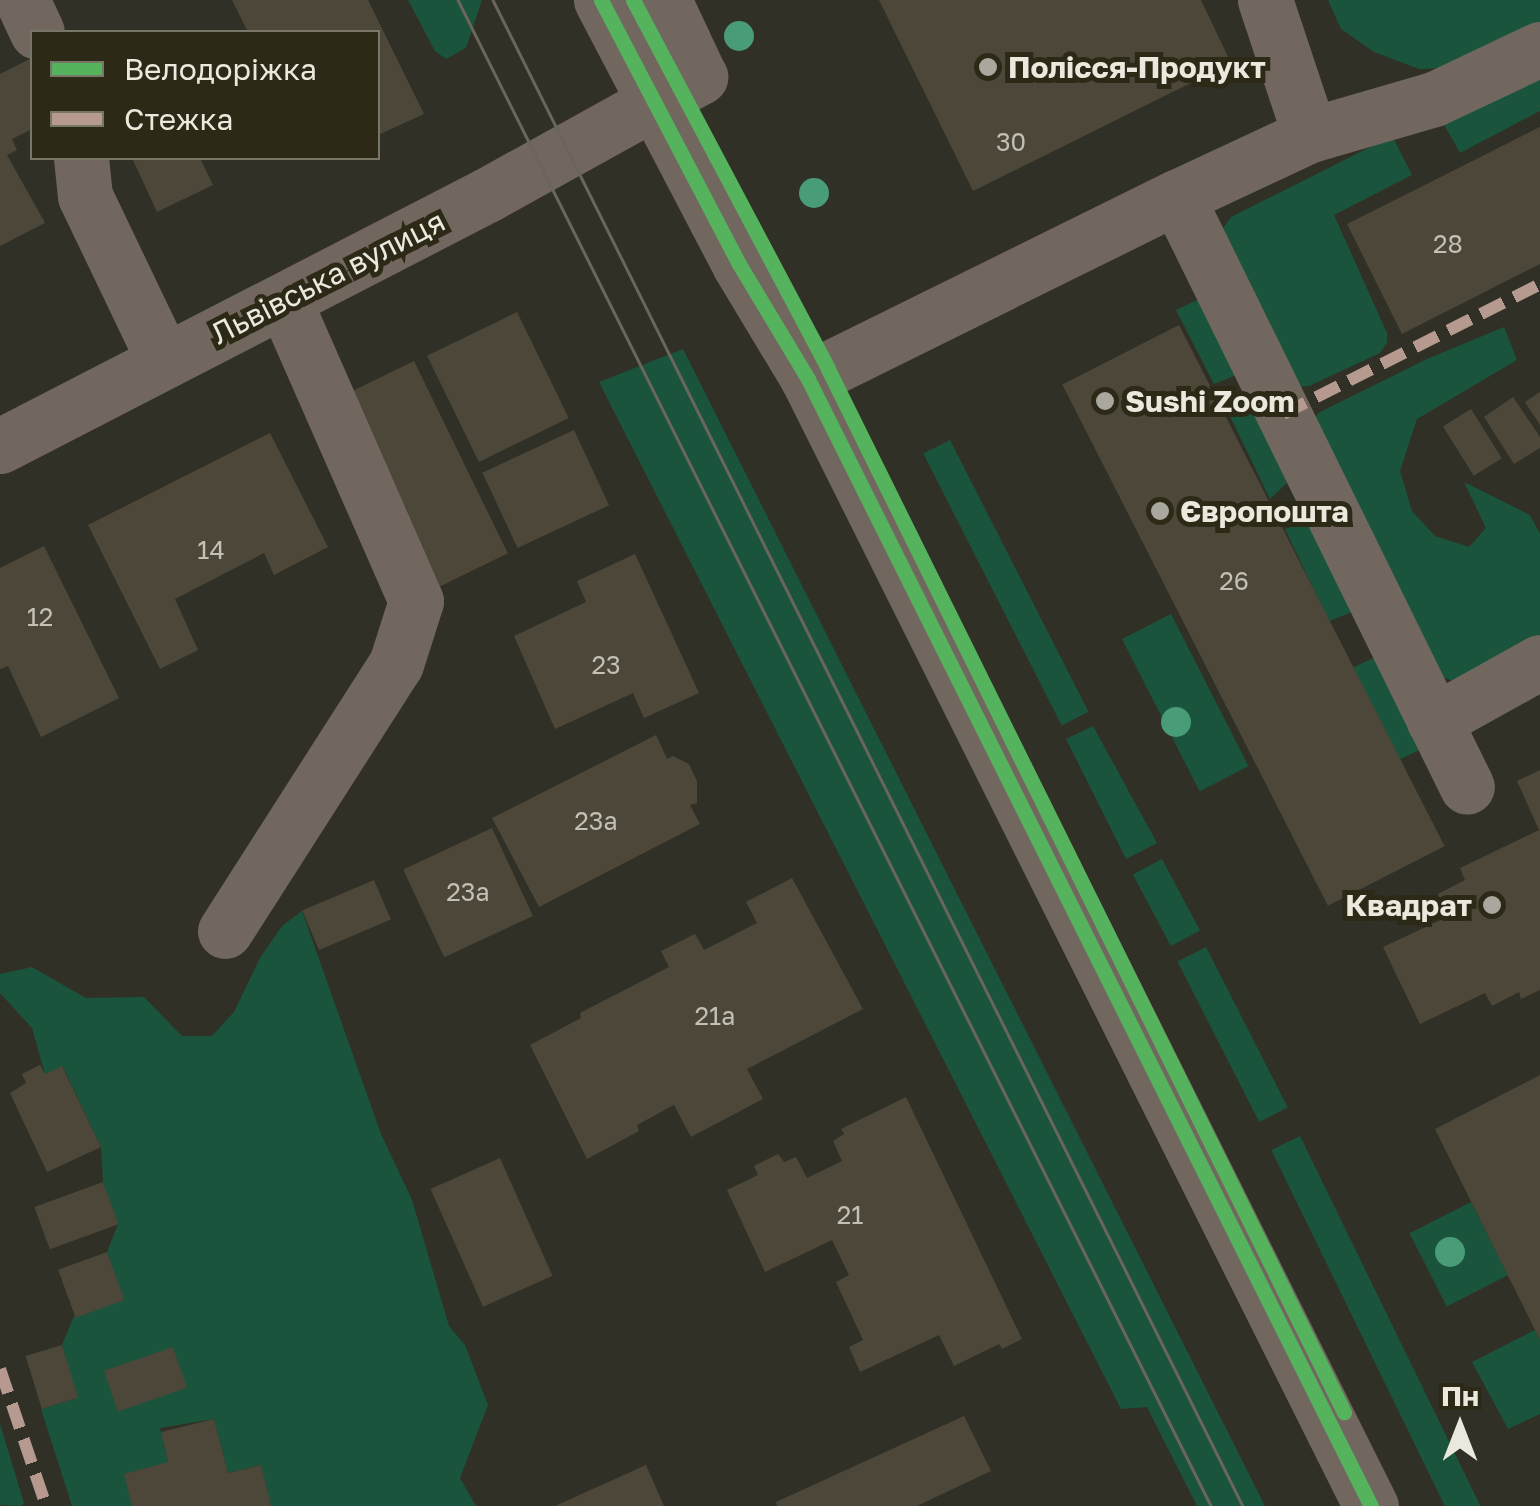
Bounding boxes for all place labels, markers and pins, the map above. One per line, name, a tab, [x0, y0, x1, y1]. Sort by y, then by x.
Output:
place label: Полісся-Продукт	[1008, 49, 1266, 85]
marker: Полісся-Продукт	[977, 56, 999, 78]
place label: Sushi Zoom	[1125, 383, 1294, 419]
marker: Sushi Zoom	[1094, 390, 1116, 412]
place label: Європошта	[1180, 493, 1349, 529]
marker: Європошта	[1149, 500, 1171, 522]
place label: Квадрат	[1345, 887, 1472, 923]
marker: Квадрат	[1481, 894, 1503, 916]

